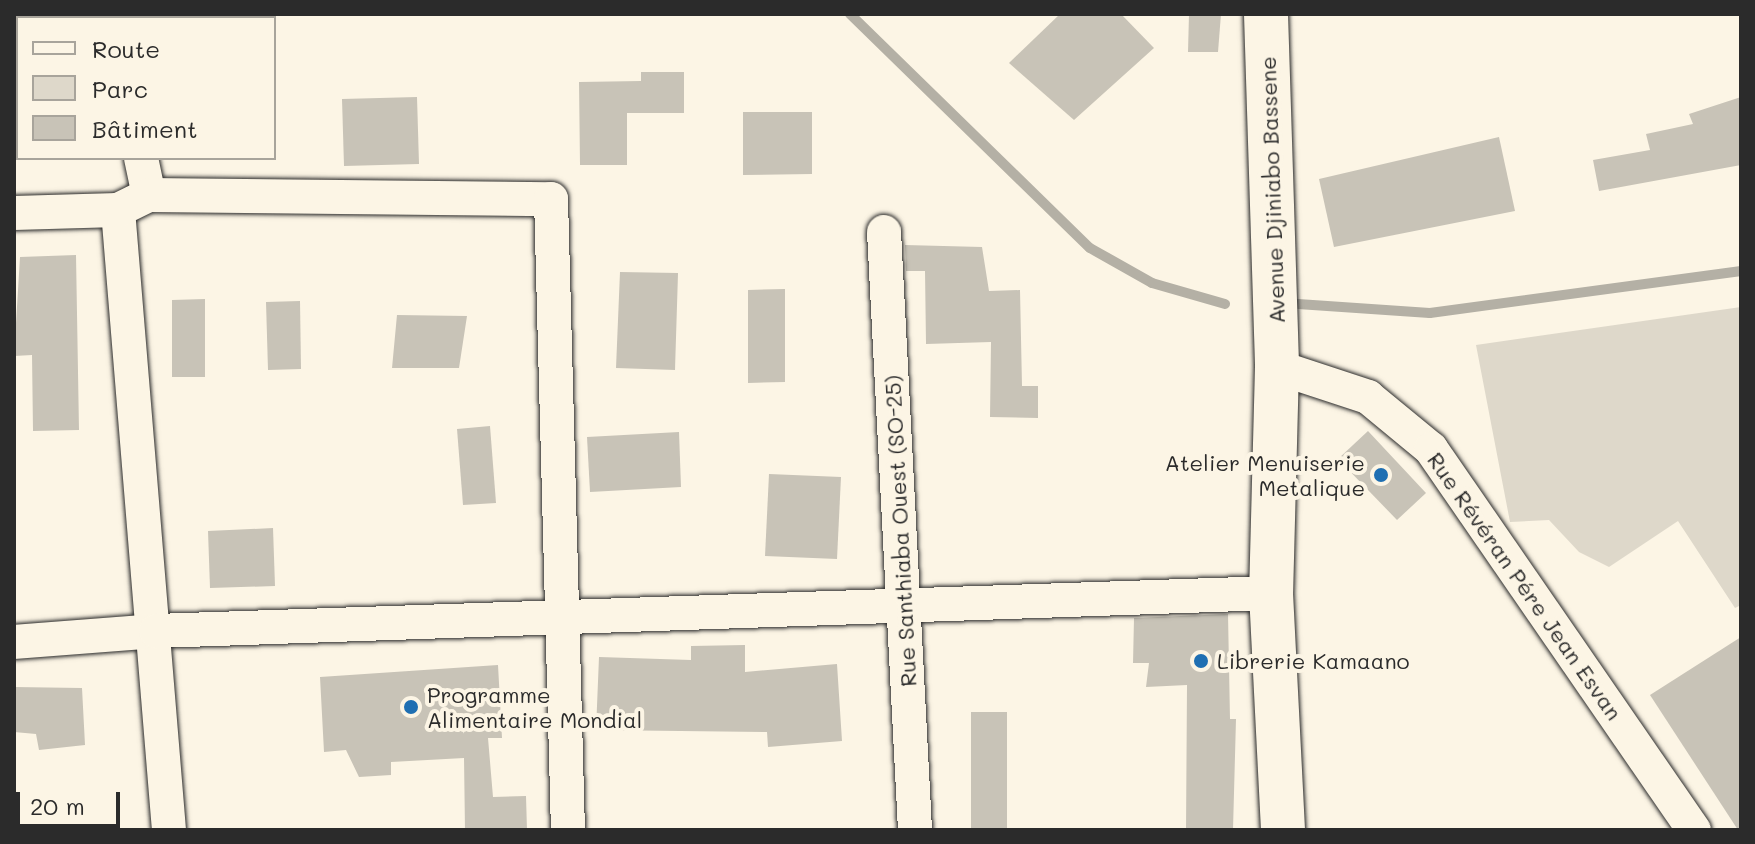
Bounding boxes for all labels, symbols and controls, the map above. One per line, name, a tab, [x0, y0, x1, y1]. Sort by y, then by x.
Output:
legend	[16, 16, 276, 160]
text: Route	[92, 33, 160, 64]
street label: Avenue Djiniabo Bassene	[1254, 56, 1290, 324]
text: Parc	[92, 73, 148, 104]
text: Bâtiment	[92, 113, 198, 144]
street label: Rue Santhiaba Ouest (SO-25)	[879, 375, 921, 687]
street label: Rue Révéran Pére Jean Esvan	[1422, 447, 1628, 725]
place label: Atelier Menuiserie Metalique	[1165, 449, 1365, 500]
marker: Atelier Menuiserie Metalique	[1372, 466, 1390, 484]
place label: Librerie Kamaano	[1217, 648, 1410, 674]
marker: Librerie Kamaano	[1192, 652, 1210, 670]
place label: Programme Alimentaire Mondial	[427, 681, 642, 732]
marker: Programme Alimentaire Mondial	[402, 698, 420, 716]
scale bar	[20, 776, 124, 826]
text: 20 m	[30, 790, 85, 821]

